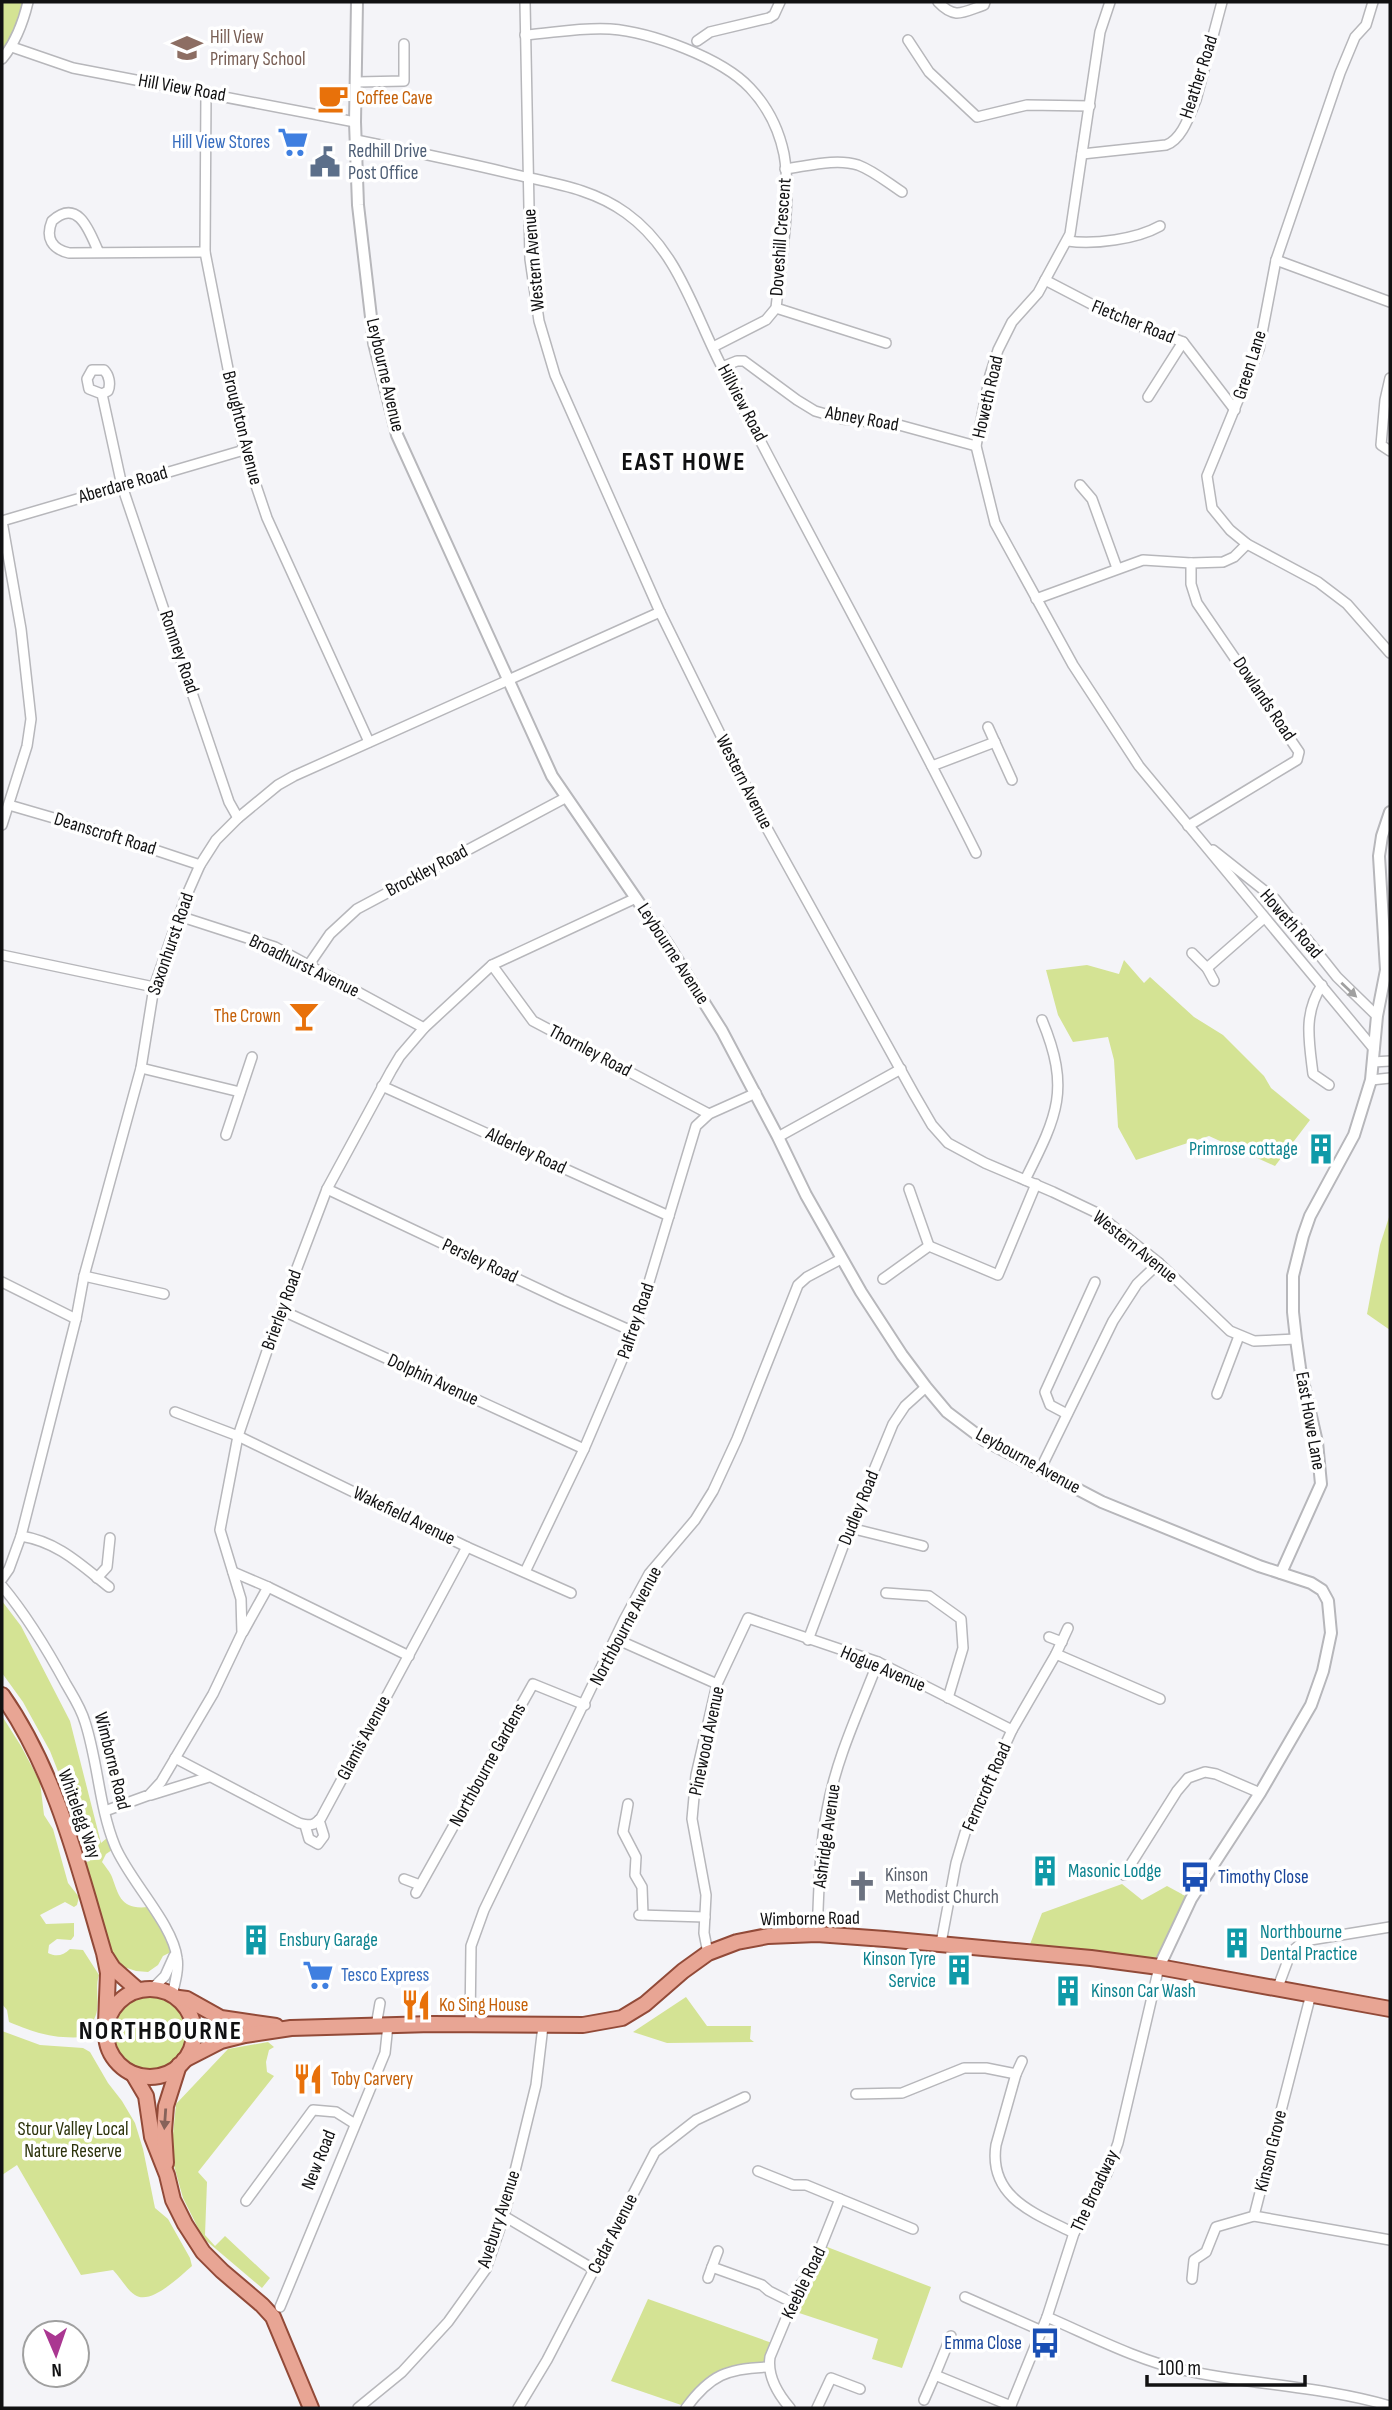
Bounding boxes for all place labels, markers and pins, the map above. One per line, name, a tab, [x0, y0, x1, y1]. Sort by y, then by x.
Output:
place label: Hill View Primary School	[210, 26, 306, 71]
school or university icon: Hill View Primary School	[170, 31, 204, 65]
cafe icon: Coffee Cave	[316, 81, 350, 115]
place label: Coffee Cave	[356, 87, 433, 110]
supermarket icon: Hill View Stores	[276, 125, 310, 159]
place label: Hill View Stores	[172, 131, 270, 154]
place label: Redhill Drive Post Office	[348, 140, 427, 185]
public building icon: Redhill Drive Post Office	[308, 145, 342, 179]
bar icon: The Crown	[287, 999, 321, 1033]
place label: The Crown	[214, 1005, 281, 1028]
building icon: Primrose cottage	[1304, 1132, 1338, 1166]
place label: Primrose cottage	[1189, 1138, 1298, 1161]
building icon: Masonic Lodge	[1028, 1854, 1062, 1888]
place label: Masonic Lodge	[1068, 1860, 1161, 1883]
bus stop icon: Timothy Close	[1178, 1860, 1212, 1894]
place label: Kinson Methodist Church	[885, 1864, 999, 1909]
place label: Timothy Close	[1218, 1866, 1309, 1889]
church icon: Kinson Methodist Church	[845, 1869, 879, 1903]
place label: Northbourne Dental Practice	[1260, 1921, 1357, 1966]
building icon: Ensbury Garage	[239, 1923, 273, 1957]
building icon: Northbourne Dental Practice	[1220, 1926, 1254, 1960]
place label: Ensbury Garage	[279, 1929, 378, 1952]
place label: Kinson Tyre Service	[863, 1948, 936, 1993]
building icon: Kinson Tyre Service	[942, 1953, 976, 1987]
supermarket icon: Tesco Express	[301, 1958, 335, 1992]
place label: Tesco Express	[341, 1964, 430, 1987]
building icon: Kinson Car Wash	[1051, 1974, 1085, 2008]
place label: Kinson Car Wash	[1091, 1980, 1196, 2003]
restaurant icon: Ko Sing House	[399, 1988, 433, 2022]
place label: Ko Sing House	[439, 1994, 529, 2017]
restaurant icon: Toby Carvery	[291, 2062, 325, 2096]
place label: Toby Carvery	[331, 2068, 414, 2091]
bus stop icon: Emma Close	[1028, 2326, 1062, 2360]
place label: Emma Close	[944, 2332, 1022, 2355]

